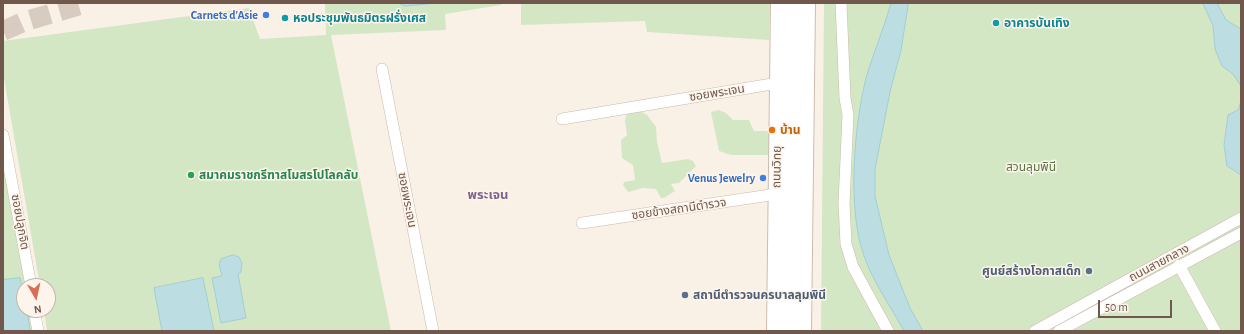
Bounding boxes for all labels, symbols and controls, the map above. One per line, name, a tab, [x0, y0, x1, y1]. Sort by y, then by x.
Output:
place label: Carnets d'Asie	[191, 8, 258, 22]
marker: Carnets d'Asie	[261, 10, 271, 20]
place label: หอประชุมพันธมิตรฝรั่งเศส	[293, 11, 426, 25]
marker: หอประชุมพันธมิตรฝรั่งเศส	[280, 13, 290, 23]
place label: อาคารบันเทิง	[1004, 16, 1070, 30]
marker: อาคารบันเทิง	[991, 18, 1001, 28]
street label: ซอยพระเจน	[688, 82, 746, 104]
place label: บ้าน	[780, 123, 801, 137]
marker: บ้าน	[767, 125, 777, 135]
street label: ถนนวิทยุ	[769, 146, 785, 188]
park label: สวนลุมพินี	[1006, 160, 1056, 174]
place label: สมาคมราชกรีฑาสโมสรโปโลคลับ	[199, 168, 358, 182]
marker: สมาคมราชกรีฑาสโมสรโปโลคลับ	[186, 170, 196, 180]
street label: ซอยพระเจน	[395, 171, 419, 229]
place label: Venus Jewelry	[688, 171, 755, 185]
marker: Venus Jewelry	[758, 173, 768, 183]
district label: พระเจน	[468, 187, 508, 203]
street label: ซอยปลูกจิต	[8, 193, 32, 251]
street label: ซอยข้างสถานีตำรวจ	[631, 195, 727, 223]
street label: ถนนสายกลาง	[1126, 241, 1192, 285]
place label: ศูนย์สร้างโอกาสเด็ก	[982, 264, 1081, 278]
marker: ศูนย์สร้างโอกาสเด็ก	[1084, 266, 1094, 276]
north arrow	[16, 278, 56, 318]
place label: สถานีตำรวจนครบาลลุมพินี	[693, 288, 826, 302]
marker: สถานีตำรวจนครบาลลุมพินี	[680, 290, 690, 300]
scale bar	[1100, 292, 1174, 318]
text: 50 m	[1105, 301, 1128, 313]
text: N	[33, 303, 42, 315]

